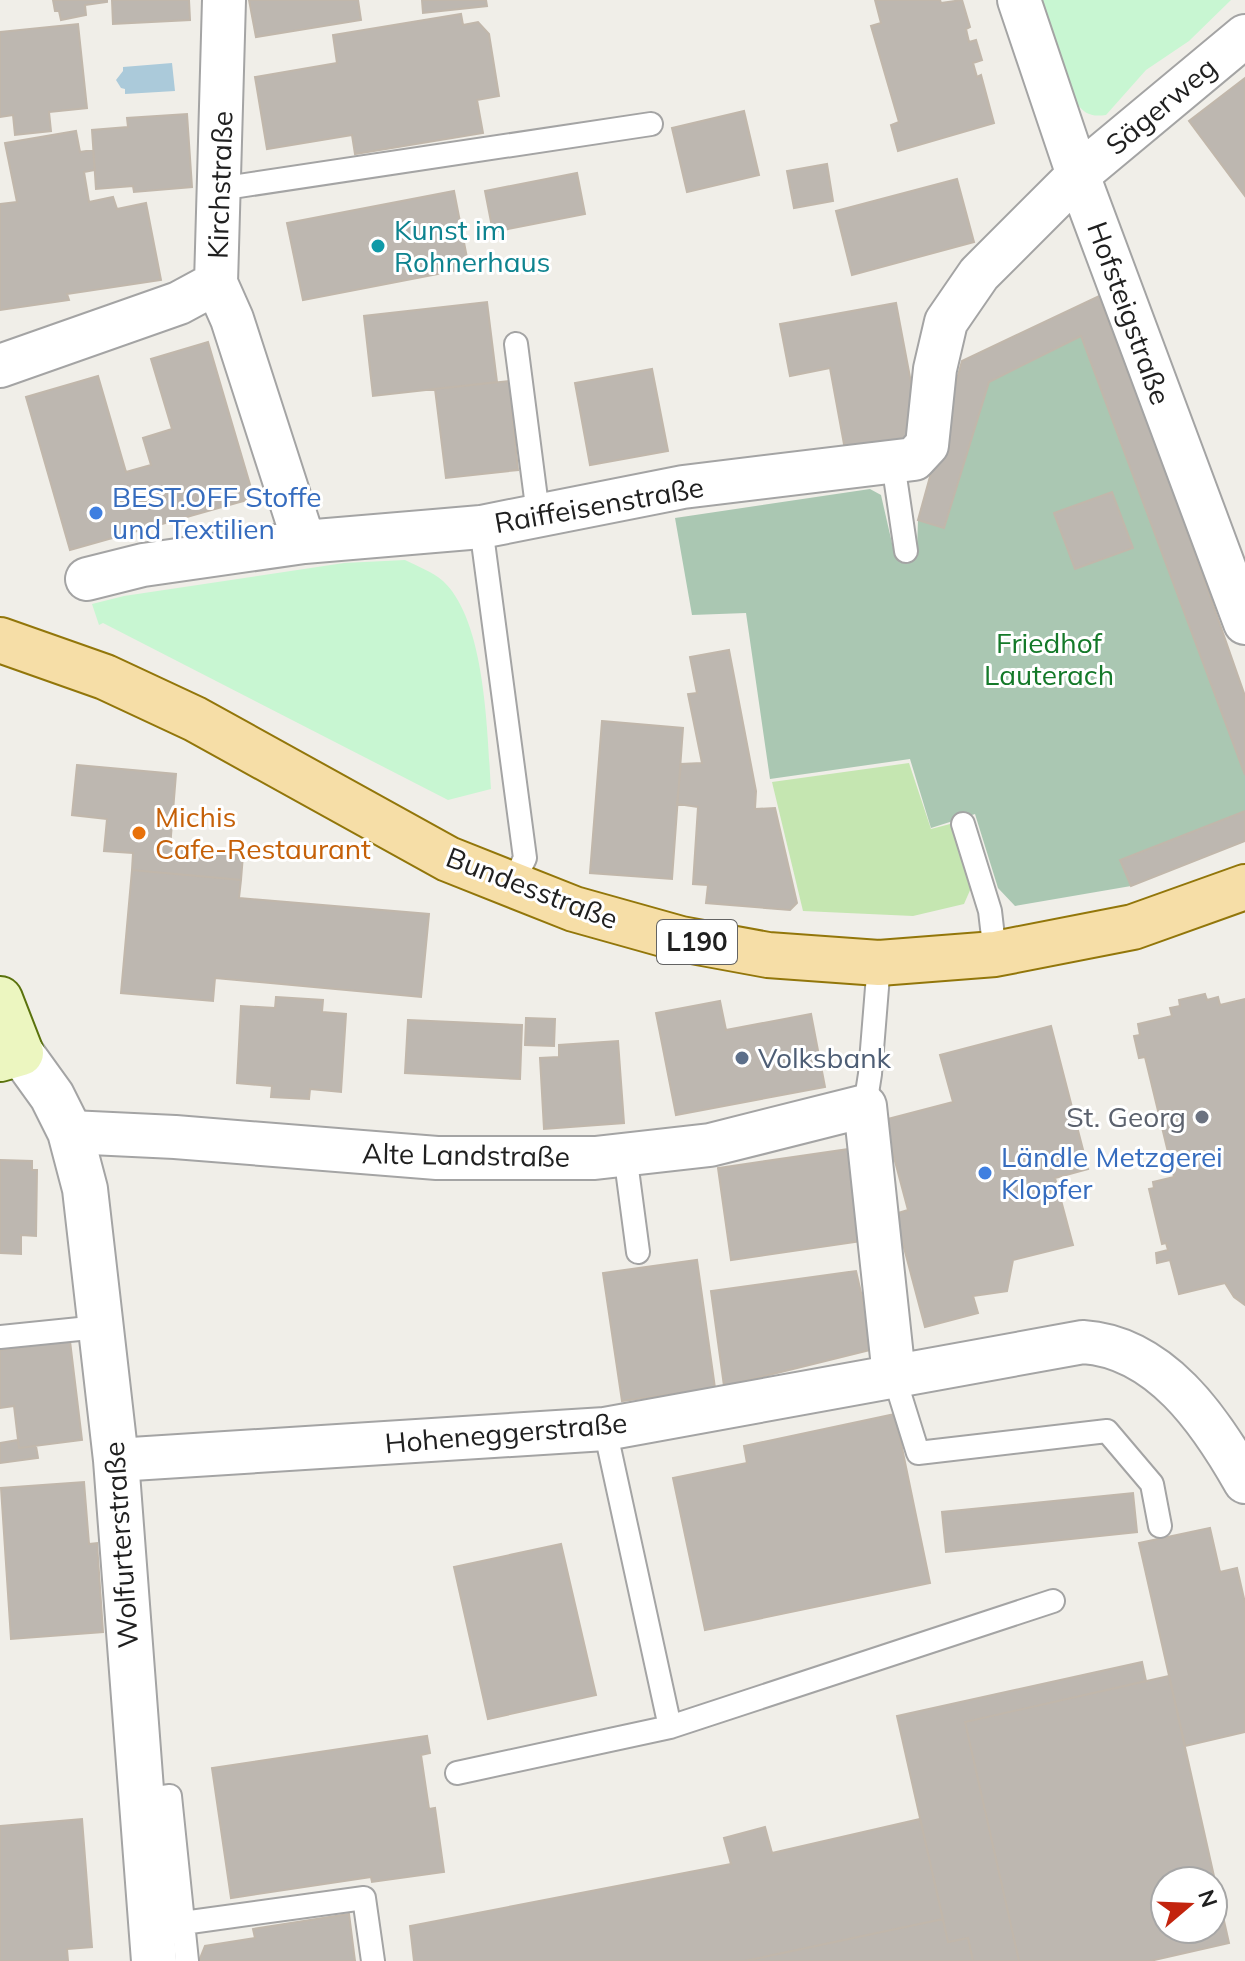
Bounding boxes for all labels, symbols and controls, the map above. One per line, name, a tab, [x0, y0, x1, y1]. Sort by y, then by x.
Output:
street label: Sägerweg	[1098, 49, 1223, 162]
street label: Kirchstraße	[199, 110, 240, 260]
place label: Kunst im Rohnerhaus	[394, 212, 551, 279]
street label: Hofsteigstraße	[1080, 217, 1179, 409]
marker: Kunst im Rohnerhaus	[369, 237, 387, 255]
street label: Raiffeisenstraße	[492, 469, 706, 540]
place label: BEST.OFF Stoffe und Textilien	[112, 479, 321, 546]
marker: BEST.OFF Stoffe und Textilien	[87, 504, 105, 522]
park label: Friedhof Lauterach	[984, 625, 1114, 692]
place label: Michis Cafe-Restaurant	[155, 799, 371, 866]
marker: Michis Cafe-Restaurant	[130, 824, 148, 842]
street label: Bundesstraße	[441, 839, 623, 936]
road number: L190	[657, 920, 737, 964]
place label: Volksbank	[758, 1040, 892, 1075]
marker: Volksbank	[733, 1049, 751, 1067]
place label: St. Georg	[1066, 1099, 1186, 1134]
marker: St. Georg	[1193, 1108, 1211, 1126]
street label: Alte Landstraße	[362, 1135, 570, 1174]
place label: Ländle Metzgerei Klopfer	[1001, 1139, 1223, 1206]
marker: Ländle Metzgerei Klopfer	[976, 1164, 994, 1182]
street label: Hoheneggerstraße	[383, 1404, 629, 1461]
street label: Wolfurterstraße	[96, 1441, 145, 1649]
north arrow	[1149, 1865, 1229, 1945]
text: N	[1192, 1886, 1224, 1911]

